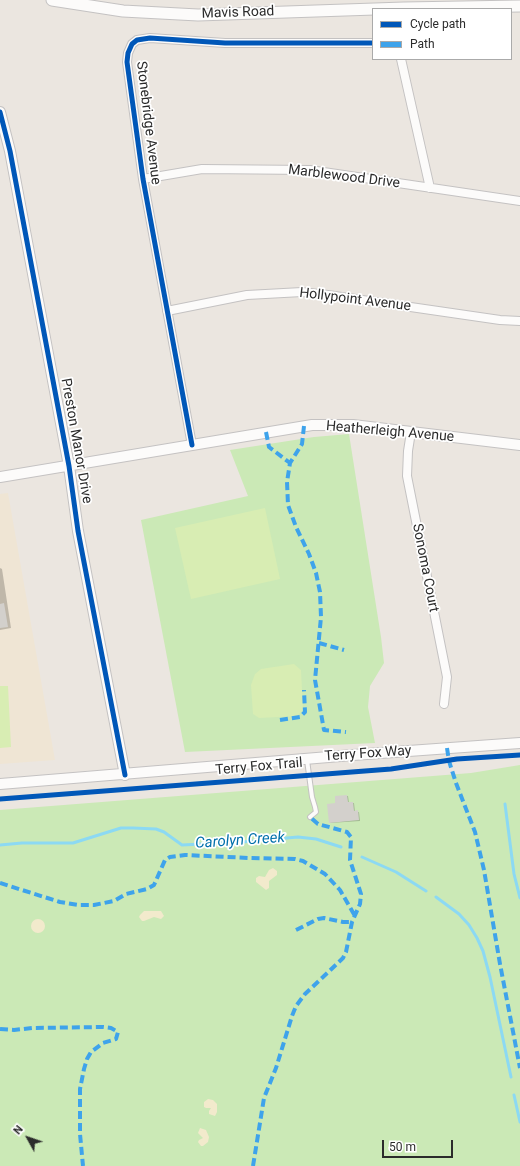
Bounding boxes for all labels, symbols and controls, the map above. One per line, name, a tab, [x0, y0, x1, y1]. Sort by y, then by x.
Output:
street label: Mavis Road	[201, 3, 275, 23]
legend	[372, 8, 512, 60]
text: Cycle path	[410, 17, 466, 31]
text: Path	[410, 37, 435, 51]
street label: Stonebridge Avenue	[132, 60, 164, 186]
street label: Marblewood Drive	[287, 162, 401, 192]
street label: Hollypoint Avenue	[298, 285, 412, 315]
street label: Preston Manor Drive	[57, 377, 95, 505]
street label: Heatherleigh Avenue	[325, 418, 455, 446]
street label: Sonoma Court	[408, 522, 442, 614]
street label: Terry Fox Way	[324, 743, 412, 765]
street label: Terry Fox Trail	[215, 755, 303, 779]
water label: Carolyn Creek	[195, 829, 285, 853]
north arrow	[8, 1118, 48, 1158]
text: N	[11, 1123, 26, 1137]
scale bar	[384, 1132, 455, 1158]
text: 50 m	[389, 1140, 416, 1154]

